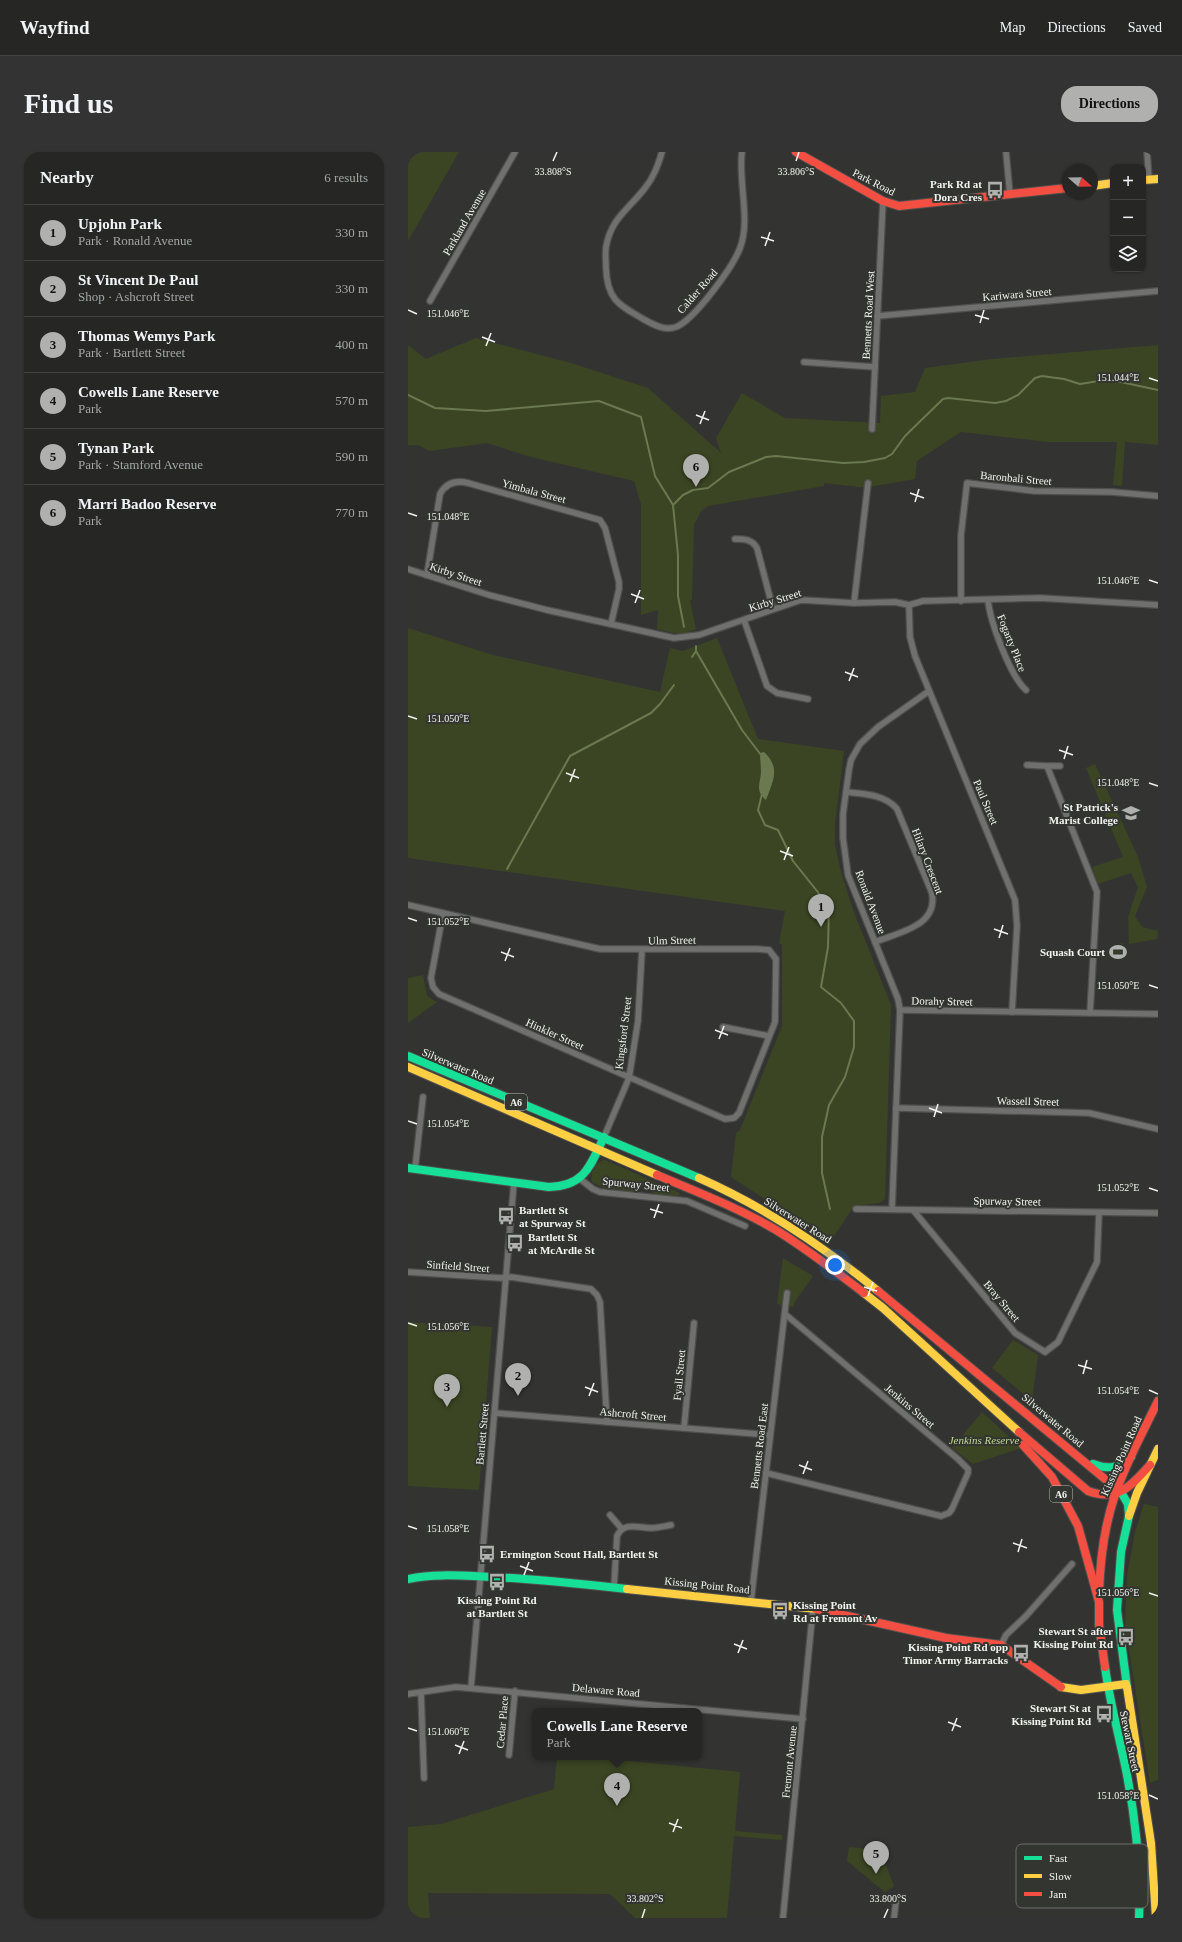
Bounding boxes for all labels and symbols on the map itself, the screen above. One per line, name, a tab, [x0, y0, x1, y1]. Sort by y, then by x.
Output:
north arrow	[1062, 164, 1098, 200]
text: 33.808°S	[534, 166, 572, 177]
text: 33.806°S	[777, 166, 815, 177]
street label: Park Road	[851, 166, 898, 198]
place label: Park Rd at Dora Cres	[930, 178, 983, 203]
bus stop icon: Park Rd at Dora Cres	[985, 180, 1005, 200]
street label: Parkland Avenue	[440, 187, 488, 257]
street label: Calder Road	[674, 266, 720, 316]
street label: Bennetts Road West	[860, 270, 876, 360]
street label: Kariwara Street	[982, 285, 1052, 303]
text: 151.046°E	[427, 308, 469, 319]
text: 151.044°E	[1097, 372, 1139, 383]
pin: 6	[683, 454, 709, 487]
street label: Baronbali Street	[980, 469, 1052, 487]
street label: Yimbala Street	[501, 477, 567, 505]
text: 151.048°E	[427, 511, 469, 522]
street label: Kirby Street	[428, 560, 484, 588]
text: 151.046°E	[1097, 575, 1139, 586]
street label: Kirby Street	[747, 586, 803, 614]
street label: Fogarty Place	[995, 613, 1029, 674]
text: 151.050°E	[427, 713, 469, 724]
text: 151.048°E	[1097, 777, 1139, 788]
street label: Paul Street	[971, 778, 1001, 826]
place label: St Patrick's Marist College	[1049, 801, 1119, 826]
school or university icon: St Patrick's Marist College	[1121, 803, 1141, 823]
street label: Hilary Crescent	[910, 826, 946, 896]
street label: Ronald Avenue	[853, 868, 889, 936]
pin: 1	[808, 894, 834, 927]
text: 151.052°E	[427, 916, 469, 927]
street label: Ulm Street	[648, 934, 696, 946]
sports icon: Squash Court	[1108, 942, 1128, 962]
place label: Squash Court	[1040, 946, 1105, 958]
text: 151.050°E	[1097, 980, 1139, 991]
street label: Dorahy Street	[911, 994, 973, 1008]
street label: Kingsford Street	[613, 996, 633, 1070]
street label: Hinkler Street	[524, 1016, 586, 1052]
street label: Silverwater Road	[420, 1045, 496, 1087]
road number: A6	[505, 1094, 527, 1110]
street label: Wassell Street	[997, 1094, 1059, 1108]
text: 151.054°E	[427, 1118, 469, 1129]
street label: Spurway Street	[602, 1175, 670, 1193]
text: 151.052°E	[1097, 1182, 1139, 1193]
street label: Spurway Street	[973, 1194, 1041, 1208]
street label: Silverwater Road	[762, 1195, 834, 1246]
place label: Bartlett St at Spurway St	[519, 1204, 586, 1229]
bus stop icon: Bartlett St at Spurway St	[496, 1206, 516, 1226]
place label: Bartlett St at McArdle St	[528, 1231, 595, 1256]
bus stop icon: Bartlett St at McArdle St	[505, 1233, 525, 1253]
your location	[825, 1255, 845, 1275]
street label: Sinfield Street	[426, 1258, 490, 1274]
street label: Bray Street	[981, 1278, 1023, 1324]
text: 151.056°E	[427, 1321, 469, 1332]
street label: Fyall Street	[671, 1349, 687, 1401]
pin: 2	[505, 1363, 531, 1396]
pin: 3	[434, 1374, 460, 1407]
street label: Jenkins Street	[883, 1382, 937, 1430]
text: 151.054°E	[1097, 1385, 1139, 1396]
street label: Silverwater Road	[1020, 1391, 1087, 1450]
street label: Bartlett Street	[473, 1403, 491, 1465]
street label: Bennetts Road East	[748, 1403, 770, 1489]
street label: Ashcroft Street	[599, 1405, 667, 1423]
street label: Kissing Point Road	[1098, 1414, 1144, 1498]
park label: Jenkins Reserve	[949, 1434, 1019, 1446]
road number: A6	[1050, 1486, 1072, 1502]
text: 151.058°E	[427, 1523, 469, 1534]
bus stop icon: Ermington Scout Hall, Bartlett St	[477, 1544, 497, 1564]
place label: Ermington Scout Hall, Bartlett St	[500, 1548, 658, 1560]
bus stop icon: Kissing Point Rd at Bartlett St	[487, 1572, 507, 1592]
street label: Kissing Point Road	[664, 1575, 751, 1595]
text: 151.056°E	[1097, 1587, 1139, 1598]
place label: Kissing Point Rd at Bartlett St	[457, 1594, 537, 1619]
place label: Kissing Point Rd at Fremont Av	[793, 1599, 878, 1624]
bus stop icon: Kissing Point Rd at Fremont Av	[770, 1601, 790, 1621]
place label: Stewart St after Kissing Point Rd	[1034, 1625, 1113, 1650]
bus stop icon: Stewart St after Kissing Point Rd	[1116, 1627, 1136, 1647]
place label: Kissing Point Rd opp Timor Army Barracks	[903, 1641, 1009, 1666]
bus stop icon: Kissing Point Rd opp Timor Army Barracks	[1011, 1643, 1031, 1663]
street label: Delaware Road	[572, 1681, 641, 1699]
street label: Cedar Place	[494, 1695, 510, 1749]
place label: Stewart St at Kissing Point Rd	[1012, 1702, 1091, 1727]
bus stop icon: Stewart St at Kissing Point Rd	[1094, 1704, 1114, 1724]
street label: Stewart Street	[1118, 1709, 1142, 1773]
street label: Fremont Avenue	[779, 1725, 799, 1799]
text: 151.060°E	[427, 1726, 469, 1737]
pin: 4	[604, 1773, 630, 1806]
text: 151.058°E	[1097, 1790, 1139, 1801]
pin: 5	[863, 1841, 889, 1874]
legend	[1016, 1844, 1148, 1908]
text: Fast	[1049, 1852, 1067, 1864]
text: Slow	[1049, 1870, 1072, 1882]
text: Jam	[1049, 1888, 1067, 1900]
text: 33.802°S	[626, 1893, 664, 1904]
text: 33.800°S	[869, 1893, 907, 1904]

